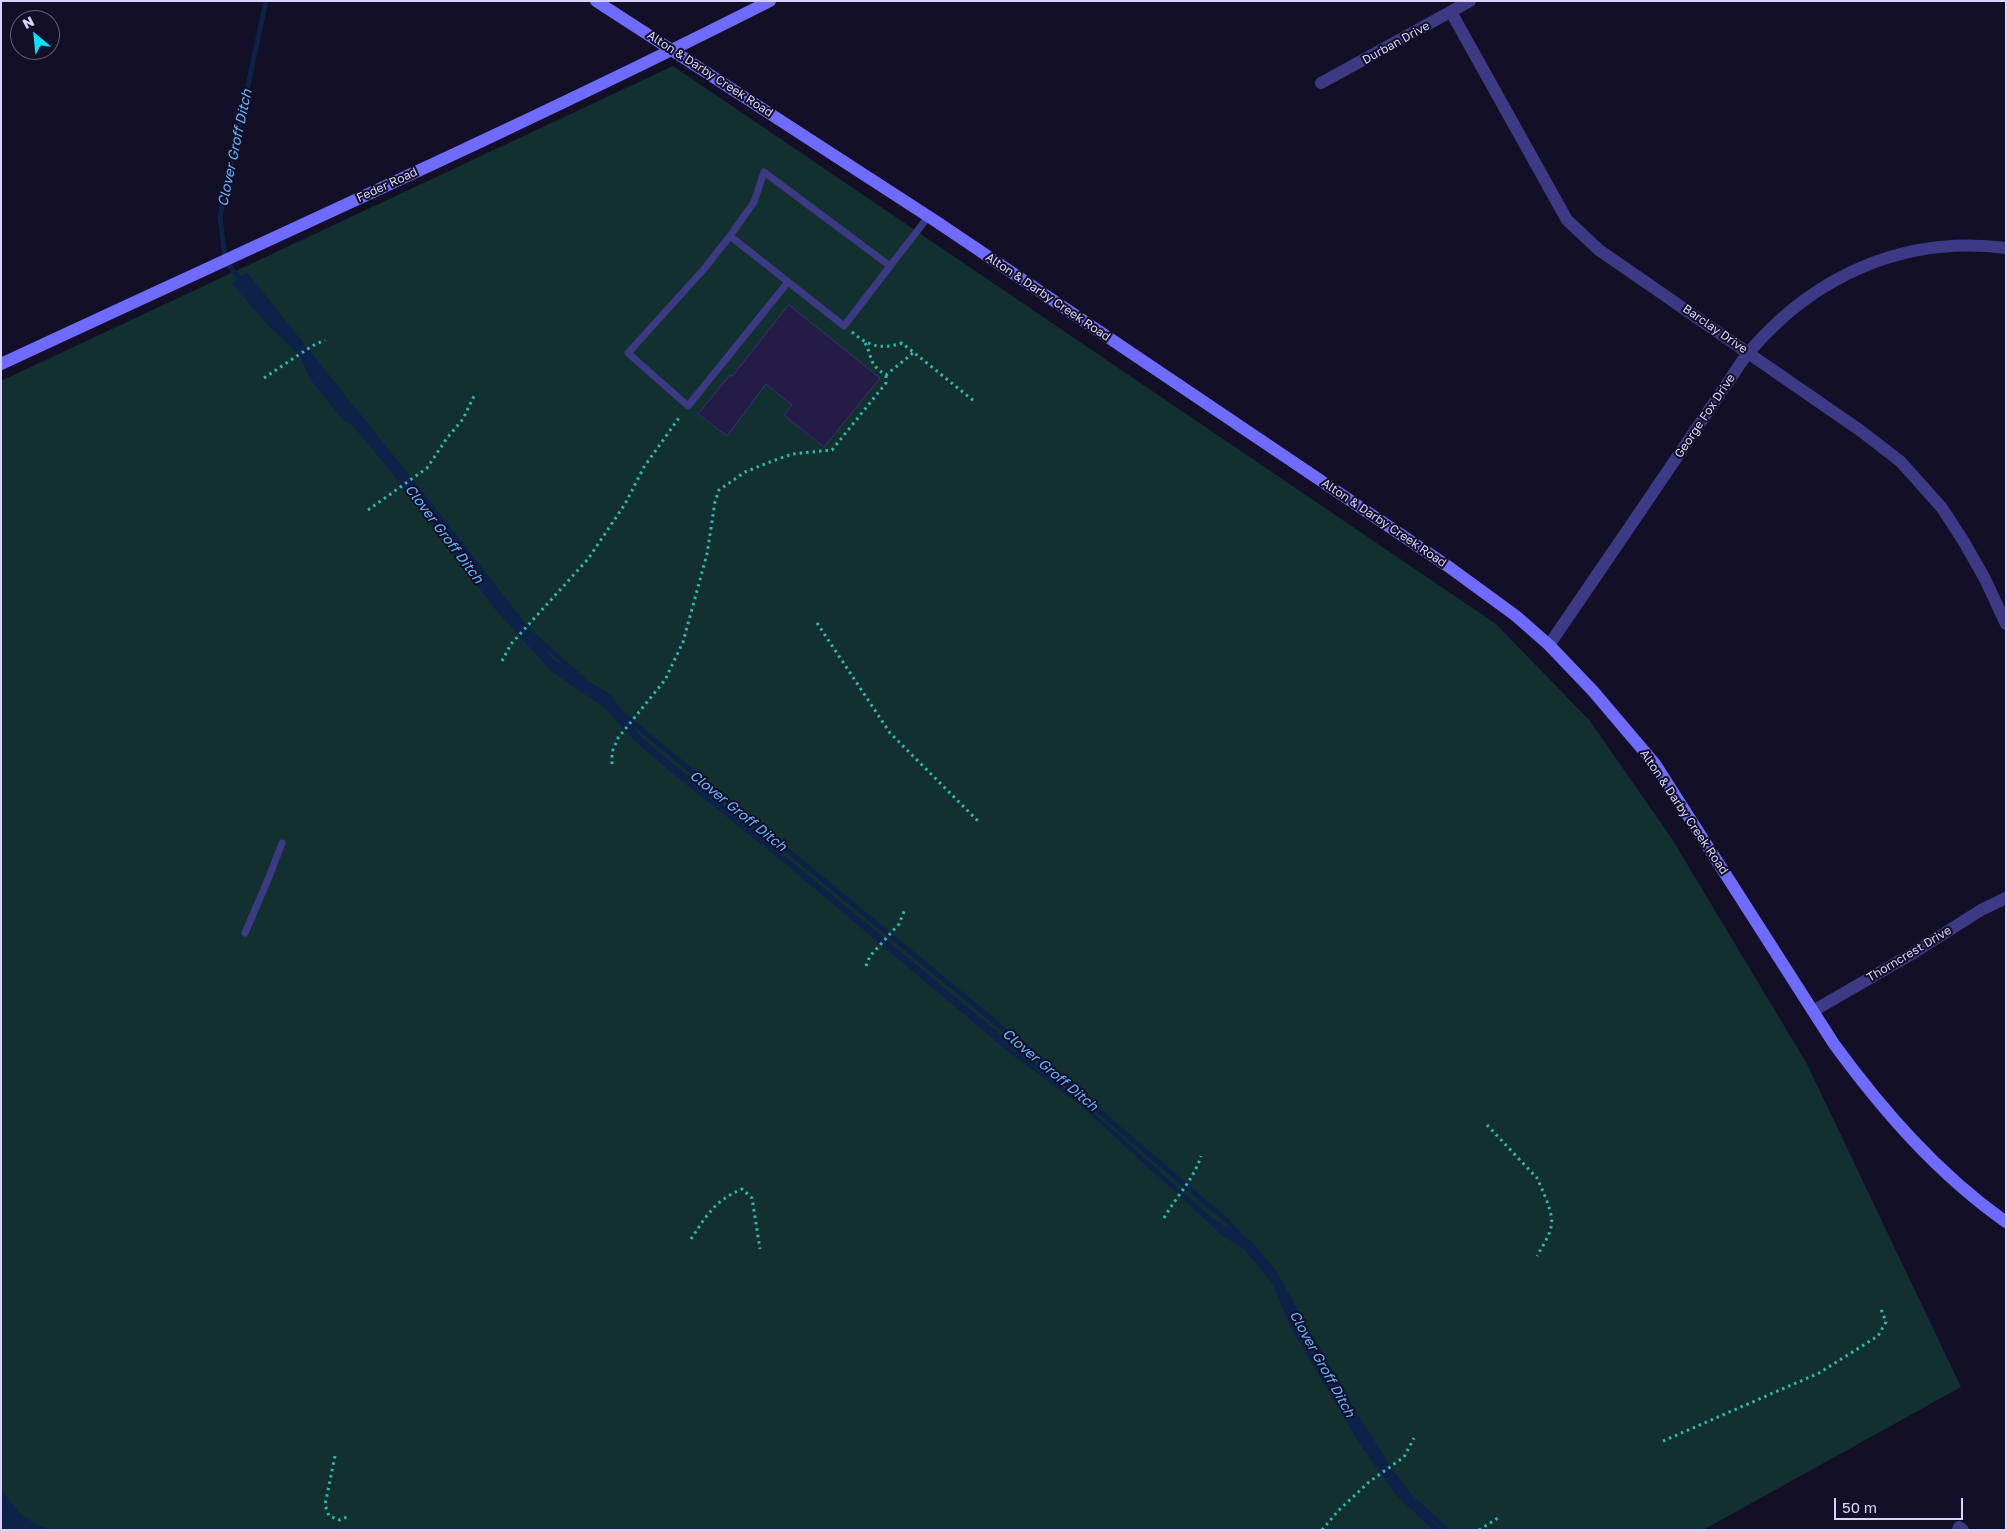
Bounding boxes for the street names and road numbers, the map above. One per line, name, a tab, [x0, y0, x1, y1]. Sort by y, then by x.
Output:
street label: Durban Drive	[1360, 19, 1432, 67]
street label: Alton & Darby Creek Road	[644, 28, 776, 120]
street label: Feder Road	[354, 165, 420, 205]
street label: Alton & Darby Creek Road	[983, 250, 1113, 344]
street label: Barclay Drive	[1680, 301, 1750, 357]
street label: George Fox Drive	[1672, 371, 1738, 461]
street label: Alton & Darby Creek Road	[1319, 476, 1449, 570]
street label: Alton & Darby Creek Road	[1637, 747, 1731, 877]
street label: Thorncrest Drive	[1864, 923, 1954, 985]

